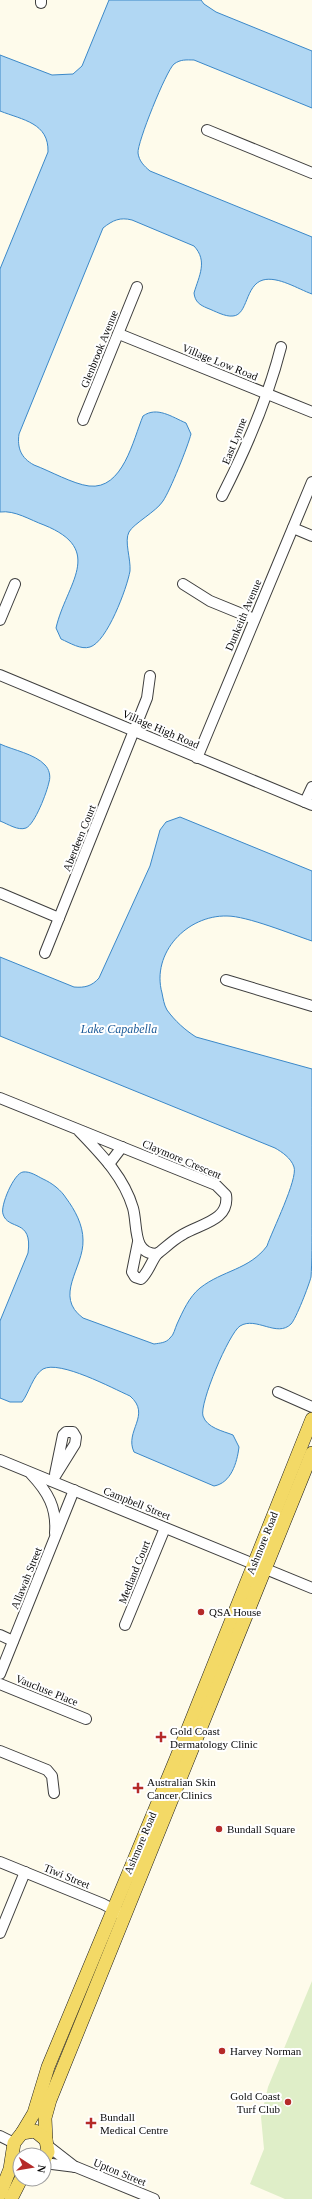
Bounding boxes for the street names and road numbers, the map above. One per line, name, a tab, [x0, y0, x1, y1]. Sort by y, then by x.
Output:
street label: Glenbrook Avenue	[78, 308, 120, 390]
street label: Village Low Road	[180, 341, 260, 383]
street label: East Lynne	[219, 416, 249, 466]
street label: Dunkeith Avenue	[223, 577, 264, 653]
street label: Village High Road	[121, 707, 202, 751]
street label: Aberdeen Court	[60, 803, 98, 873]
street label: Claymore Crescent	[141, 1137, 223, 1181]
street label: Campbell Street	[102, 1484, 172, 1522]
street label: Ashmore Road	[244, 1510, 280, 1576]
street label: Medland Court	[116, 1539, 152, 1605]
street label: Allawah Street	[8, 1545, 44, 1611]
street label: Vaucluse Place	[14, 1672, 80, 1708]
street label: Ashmore Road	[122, 1810, 159, 1876]
street label: Tiwi Street	[42, 1861, 92, 1891]
street label: Upton Street	[92, 2156, 148, 2188]

